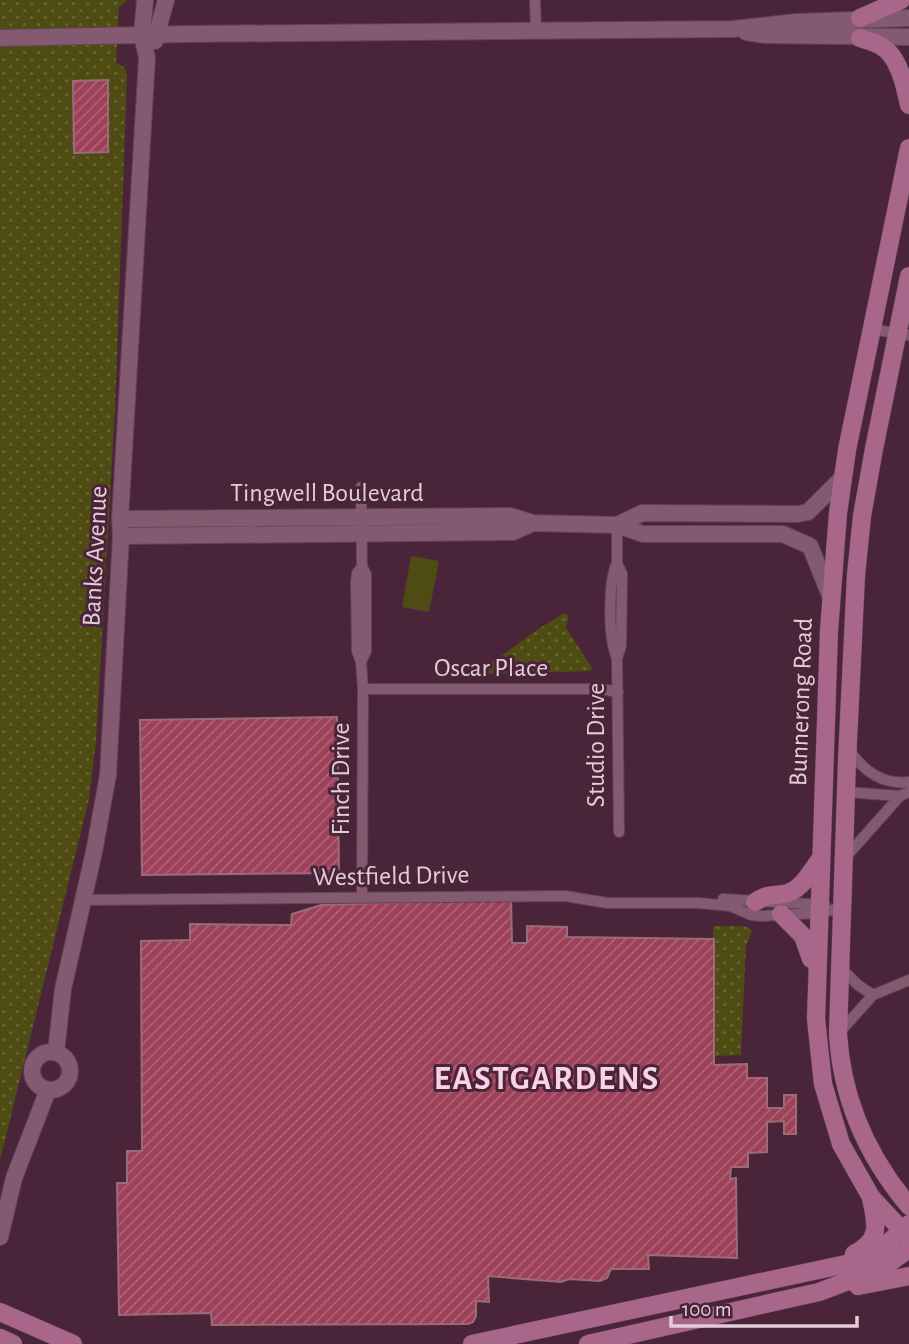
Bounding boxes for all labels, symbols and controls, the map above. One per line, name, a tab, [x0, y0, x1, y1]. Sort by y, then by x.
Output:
street label: Tingwell Boulevard	[230, 480, 424, 506]
street label: Banks Avenue	[78, 485, 112, 627]
street label: Bunnerong Road	[785, 617, 817, 787]
street label: Oscar Place	[434, 655, 548, 681]
street label: Studio Drive	[583, 683, 609, 807]
street label: Finch Drive	[328, 723, 354, 835]
street label: Westfield Drive	[312, 862, 470, 890]
district label: EASTGARDENS	[434, 1063, 660, 1096]
scale bar	[671, 1284, 856, 1328]
text: 100 m	[682, 1299, 732, 1320]

